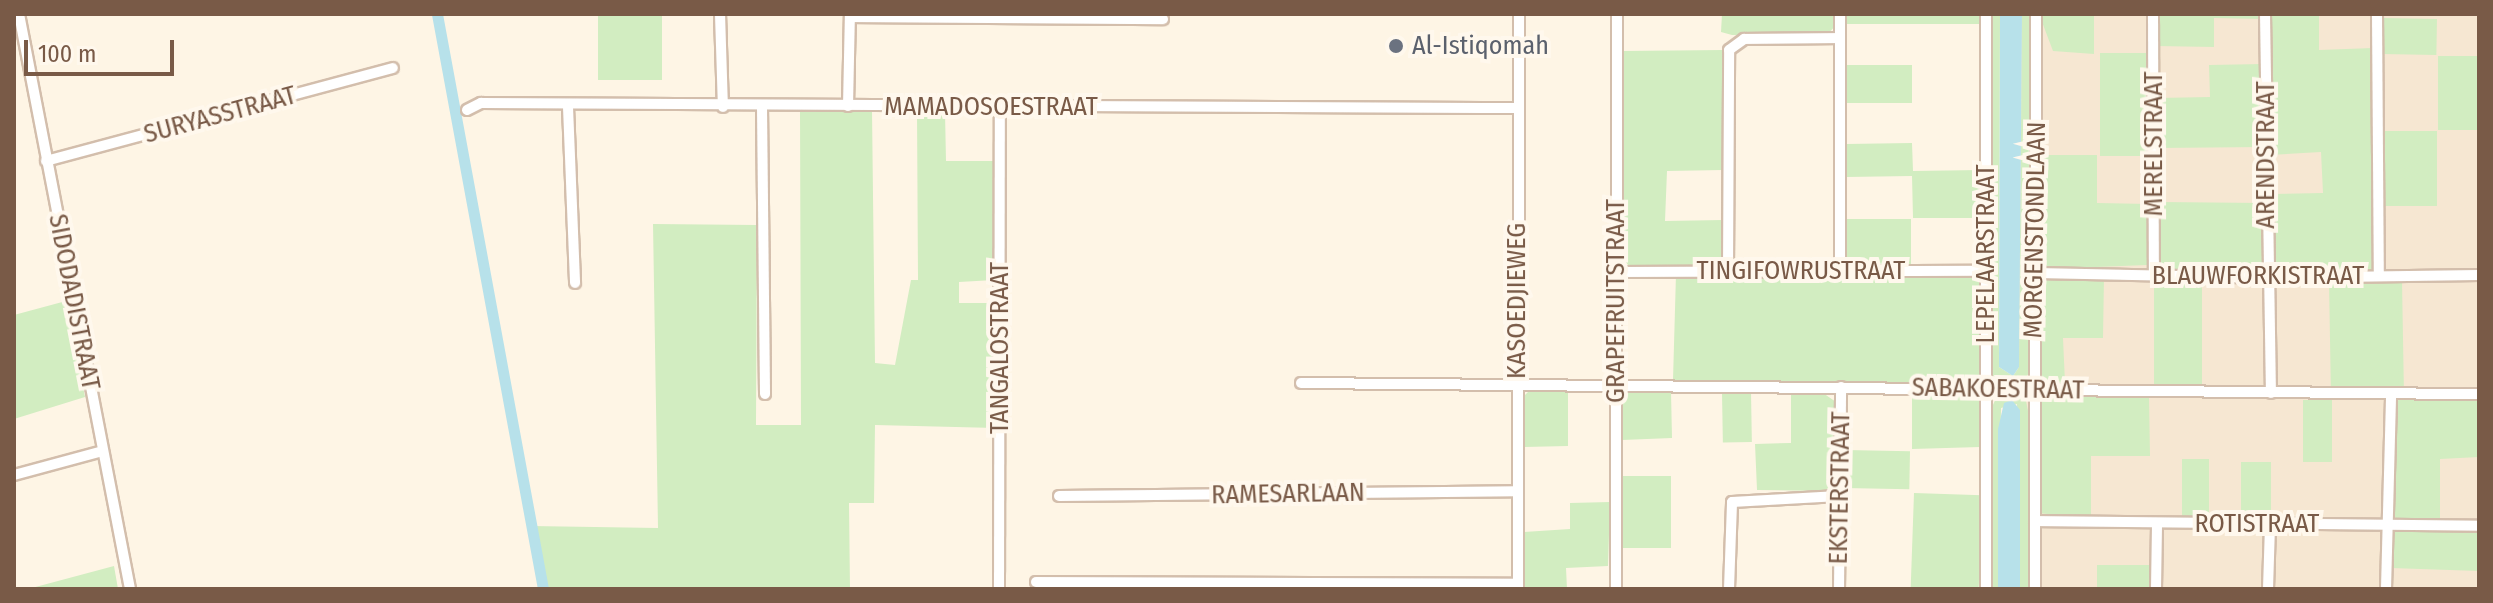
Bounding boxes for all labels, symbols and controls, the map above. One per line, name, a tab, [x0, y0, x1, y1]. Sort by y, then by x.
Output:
scale bar	[28, 24, 178, 74]
place label: Al-Istiqomah	[1412, 30, 1549, 62]
marker: Al-Istiqomah	[1387, 37, 1405, 55]
text: 100 m	[38, 40, 96, 68]
street label: MERELSTRAAT	[2138, 72, 2170, 216]
street label: SURYASSTRAAT	[141, 80, 299, 150]
street label: ARENDSTRAAT	[2250, 81, 2282, 229]
street label: MAMADOSOESTRAAT	[884, 91, 1098, 123]
street label: MORGENSTONDLAAN	[2018, 121, 2052, 339]
street label: LEPELAARSTRAAT	[1970, 165, 2002, 343]
street label: GRAPEFRUITSTRAAT	[1600, 199, 1632, 403]
street label: SIDODADISTRAAT	[42, 212, 106, 392]
street label: KASOEDJIEWEG	[1501, 223, 1533, 379]
street label: TINGIFOWRUSTRAAT	[1697, 255, 1905, 287]
street label: BLAUWFORKISTRAAT	[2152, 260, 2364, 292]
street label: TANGALOSTRAAT	[984, 262, 1016, 434]
street label: SABAKOESTRAAT	[1911, 372, 2085, 406]
street label: EKSTERSTRAAT	[1823, 411, 1857, 565]
street label: RAMESARLAAN	[1211, 477, 1365, 511]
street label: ROTISTRAAT	[2195, 508, 2319, 540]

